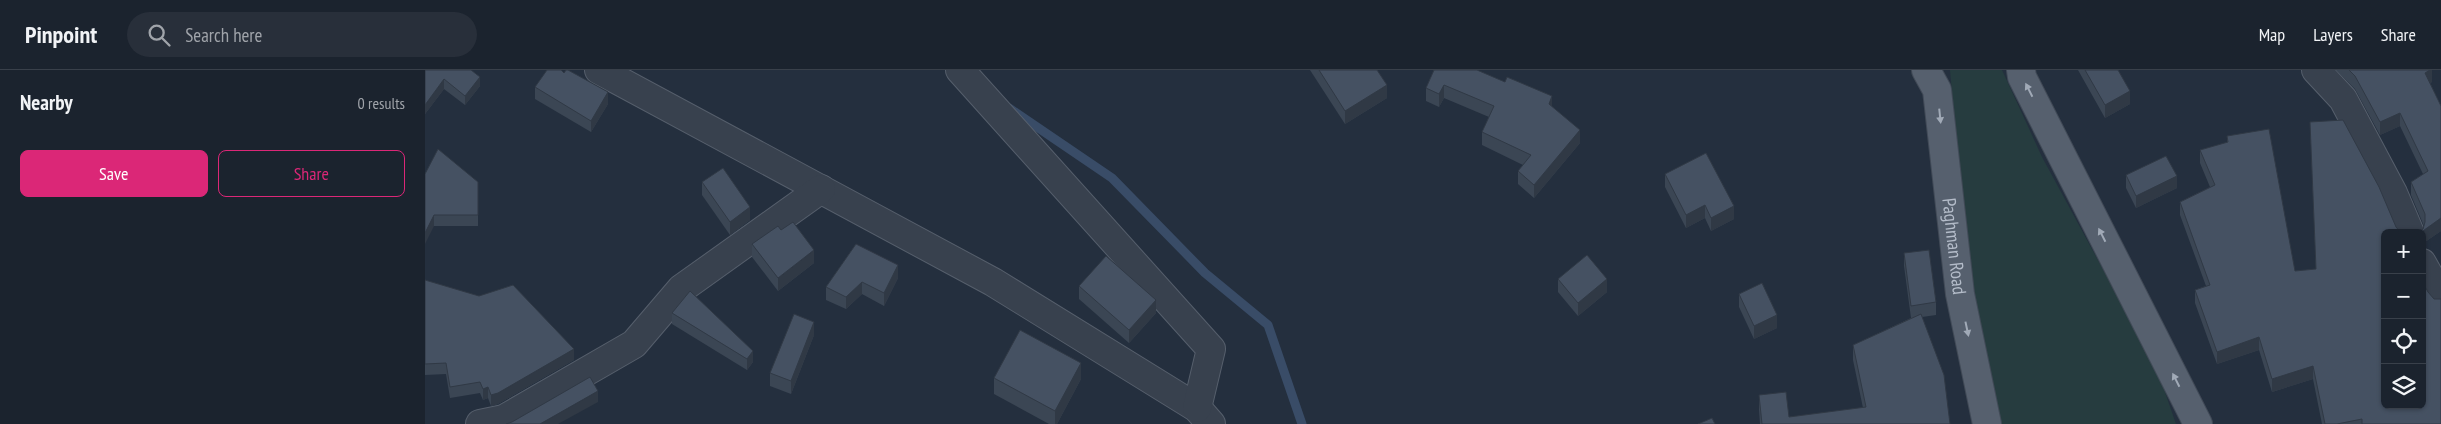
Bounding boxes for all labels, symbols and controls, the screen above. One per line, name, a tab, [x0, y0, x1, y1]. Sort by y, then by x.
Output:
search box	[127, 12, 477, 57]
text: Pinpoint	[25, 19, 97, 50]
icon: search	[145, 21, 173, 49]
text: Search here	[185, 23, 262, 47]
text: Map	[2259, 23, 2285, 46]
text: Layers	[2313, 23, 2353, 46]
text: Share	[2381, 23, 2416, 46]
one-way arrow	[2025, 83, 2033, 98]
text: Nearby	[20, 89, 73, 116]
text: 0 results	[358, 93, 405, 113]
one-way arrow	[1936, 108, 1944, 124]
button: Save	[20, 150, 208, 197]
button: Share	[218, 150, 405, 197]
street label: Paghman Road	[1937, 197, 1972, 296]
one-way arrow	[2098, 228, 2106, 243]
map controls	[2381, 229, 2426, 409]
button: +	[2381, 229, 2426, 274]
button: −	[2381, 274, 2426, 319]
button: locate	[2381, 319, 2426, 364]
one-way arrow	[1963, 321, 1971, 337]
button: layers	[2381, 364, 2426, 409]
one-way arrow	[2172, 373, 2180, 388]

